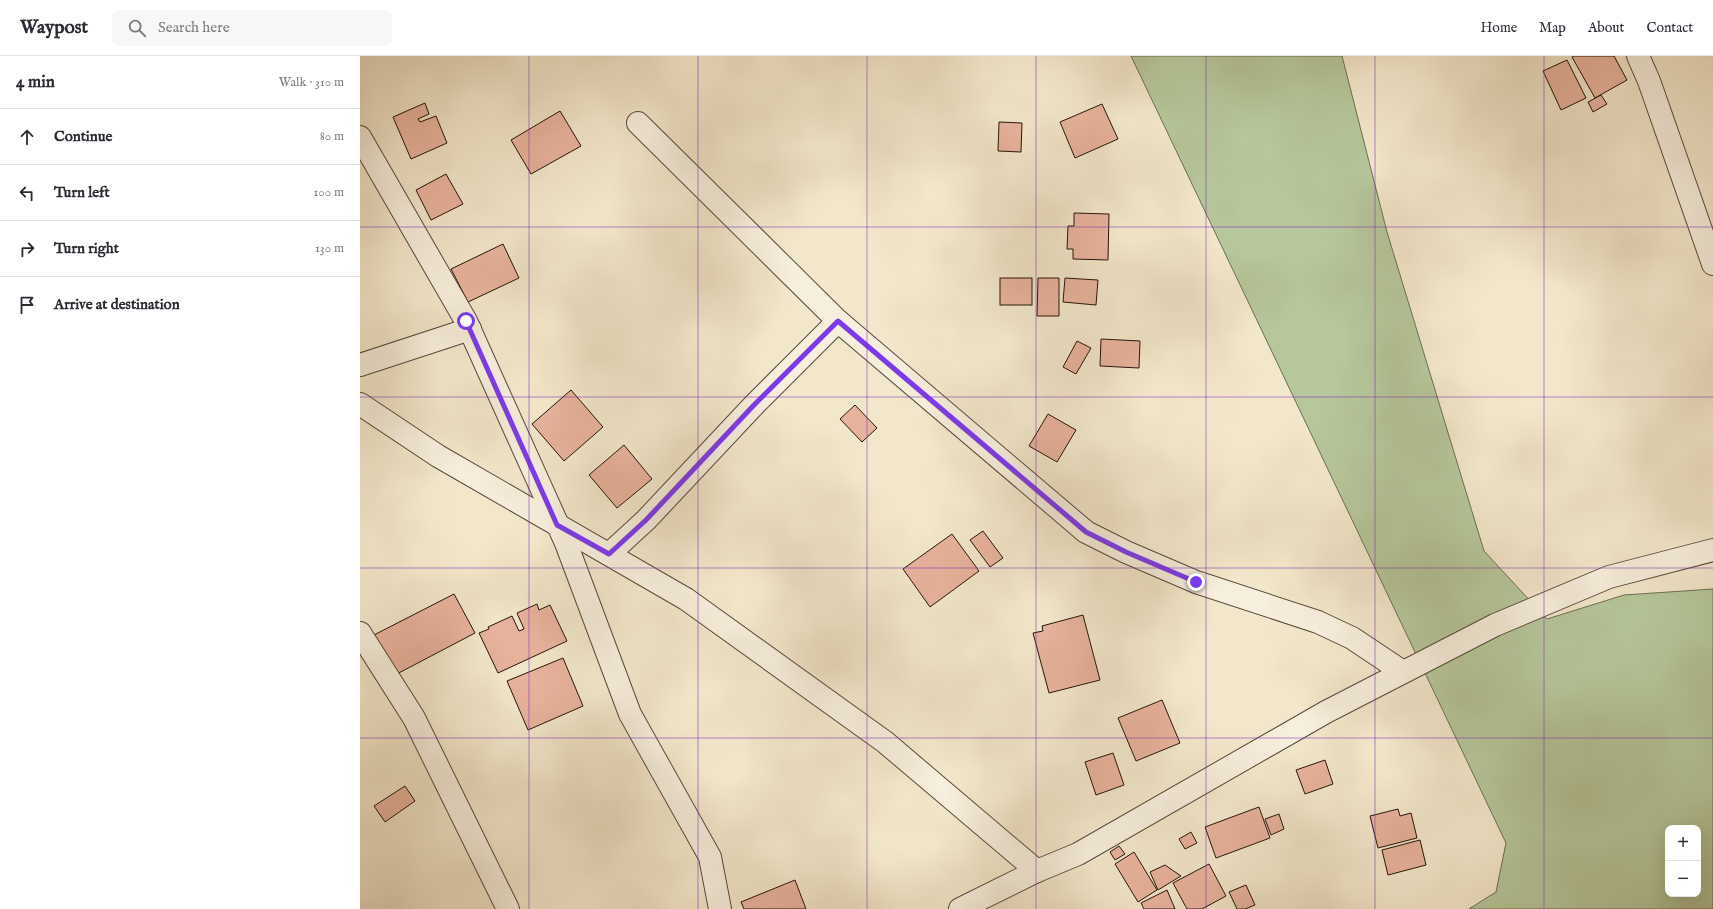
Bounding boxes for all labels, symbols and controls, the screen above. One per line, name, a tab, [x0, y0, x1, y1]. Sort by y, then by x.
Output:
search box	[112, 10, 392, 46]
text: Waypost	[20, 16, 88, 40]
icon: search	[126, 17, 148, 39]
text: Search here	[158, 18, 230, 37]
text: Home	[1481, 19, 1517, 37]
text: Map	[1539, 19, 1566, 37]
text: About	[1588, 19, 1624, 37]
text: Contact	[1646, 19, 1693, 37]
text: 4 min	[16, 72, 55, 93]
text: Walk · 310 m	[279, 74, 344, 91]
icon: ahead	[16, 126, 38, 148]
text: Continue	[54, 127, 112, 146]
text: 80 m	[320, 128, 344, 145]
icon: left	[16, 182, 38, 204]
text: Turn left	[54, 183, 110, 202]
text: 100 m	[314, 184, 344, 201]
icon: right	[16, 238, 38, 260]
text: Turn right	[54, 239, 119, 258]
text: 130 m	[315, 240, 344, 257]
icon: arrive	[16, 294, 38, 316]
text: Arrive at destination	[54, 295, 180, 314]
route start	[457, 312, 475, 330]
route end	[1187, 573, 1205, 591]
map controls	[1665, 825, 1701, 897]
button: +	[1665, 825, 1701, 861]
button: −	[1665, 861, 1701, 897]

